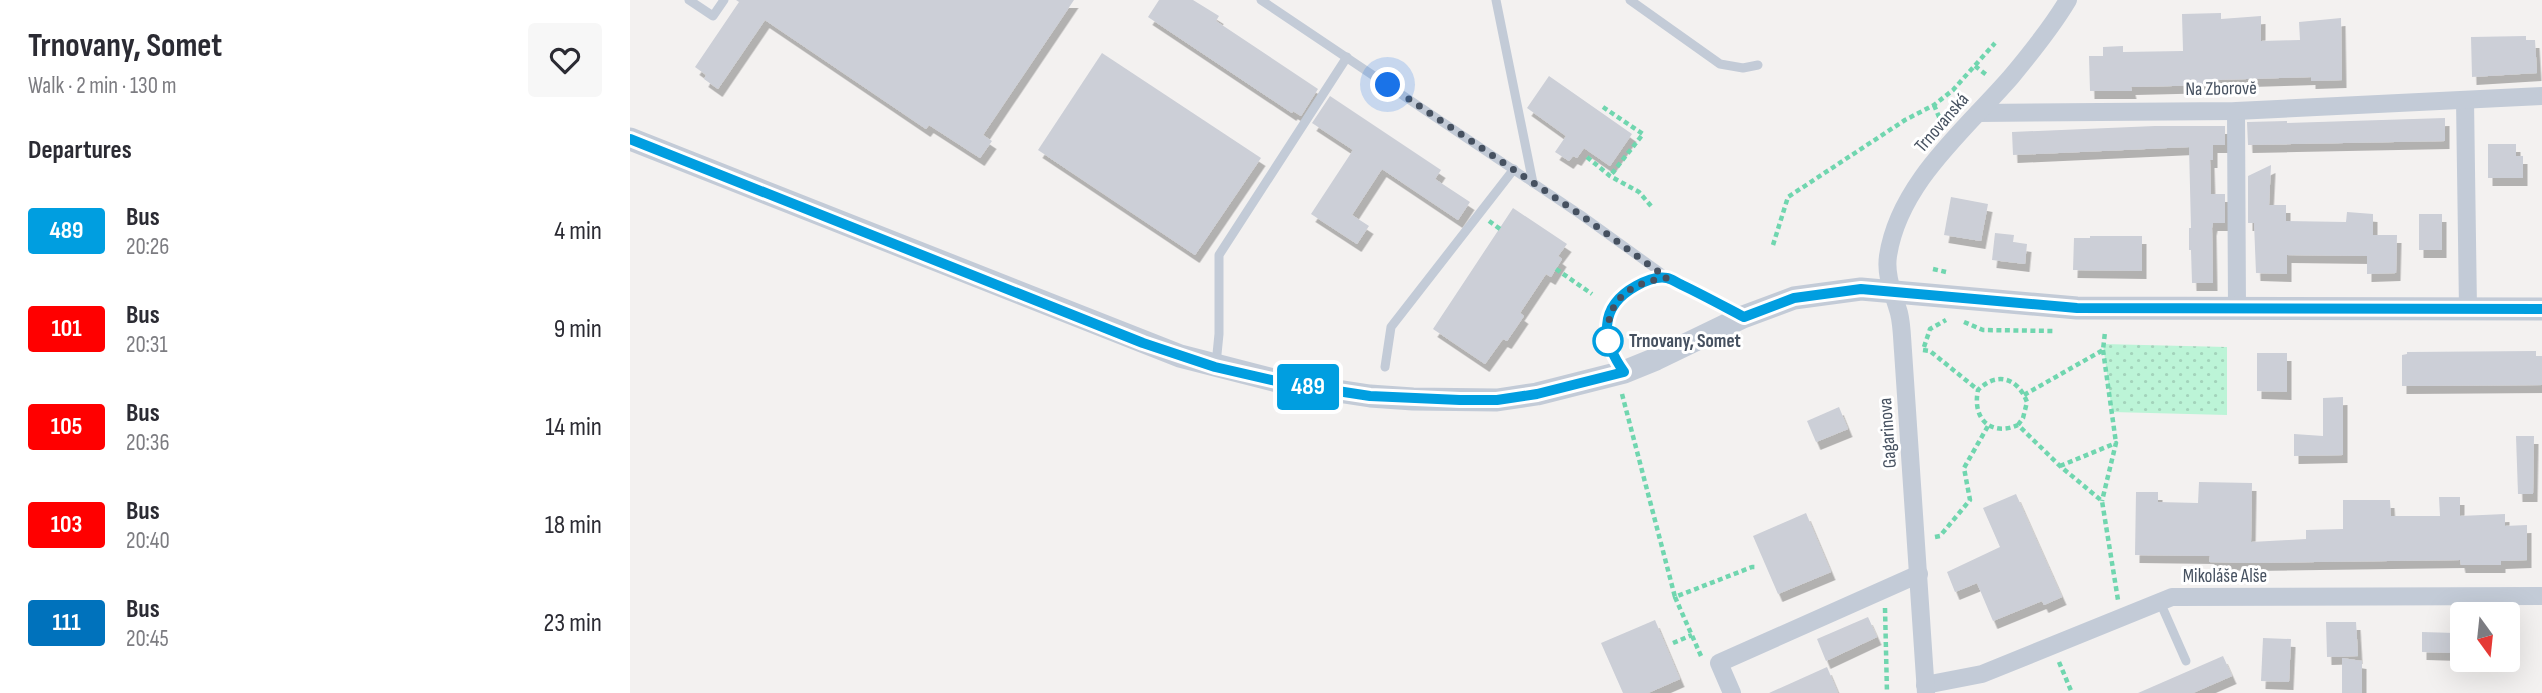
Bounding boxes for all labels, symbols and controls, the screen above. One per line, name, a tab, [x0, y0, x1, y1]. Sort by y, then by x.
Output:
button: heart	[528, 23, 602, 97]
text: Trnovany, Somet	[28, 26, 222, 66]
your location	[1370, 67, 1405, 102]
text: Walk · 2 min · 130 m	[28, 72, 176, 100]
street label: Na Zborově	[2185, 77, 2257, 101]
street label: Trnovanská	[1910, 88, 1974, 158]
text: Departures	[28, 135, 132, 166]
text: Bus	[126, 202, 160, 233]
text: 489	[50, 216, 83, 245]
text: 4 min	[554, 216, 602, 247]
text: 20:26	[126, 233, 169, 261]
text: Bus	[126, 300, 160, 331]
text: 101	[51, 314, 82, 343]
text: 9 min	[554, 314, 602, 345]
marker: Trnovany, Somet	[1593, 326, 1623, 356]
place label: Trnovany, Somet	[1629, 330, 1741, 353]
text: 20:31	[126, 331, 168, 359]
line badge: 489	[1268, 364, 1348, 410]
text: 489	[1291, 372, 1325, 401]
street label: Gagarinova	[1874, 397, 1902, 469]
text: Bus	[126, 398, 160, 429]
text: 105	[51, 412, 82, 441]
text: 14 min	[545, 412, 602, 443]
text: 20:36	[126, 429, 170, 457]
text: Bus	[126, 496, 160, 527]
text: 103	[51, 510, 82, 539]
text: 18 min	[545, 510, 602, 541]
text: 20:40	[126, 527, 170, 555]
street label: Mikoláše Alše	[2183, 565, 2267, 588]
text: Bus	[126, 594, 160, 625]
north arrow	[2450, 602, 2520, 672]
map controls	[2450, 602, 2520, 672]
text: 111	[52, 608, 81, 637]
text: 23 min	[544, 608, 602, 639]
text: 20:45	[126, 625, 169, 653]

